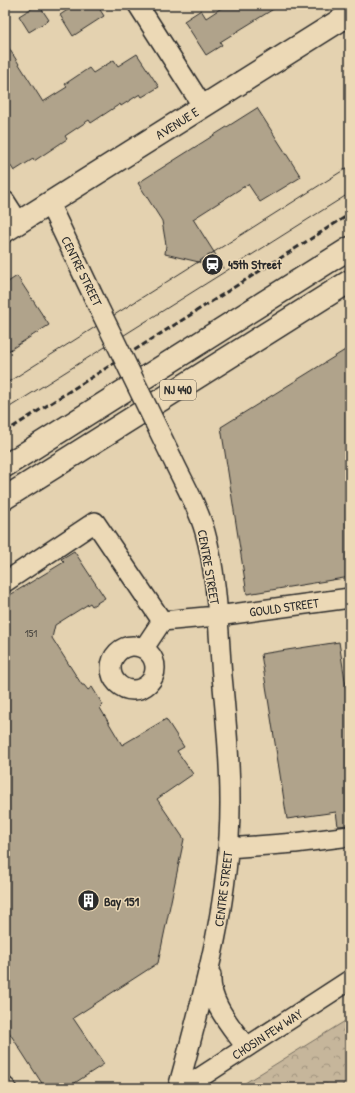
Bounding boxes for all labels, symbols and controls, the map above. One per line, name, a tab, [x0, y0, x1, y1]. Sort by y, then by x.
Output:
street label: AVENUE E	[152, 103, 202, 143]
street label: CENTRE STREET	[57, 233, 107, 310]
station icon: 45th Street	[200, 251, 226, 277]
place label: 45th Street	[228, 255, 282, 273]
road number: NJ 440	[160, 380, 196, 400]
street label: CENTRE STREET	[194, 528, 225, 607]
street label: GOULD STREET	[248, 593, 321, 621]
house number: 151	[25, 626, 37, 640]
street label: CENTRE STREET	[209, 849, 237, 928]
building icon: Bay 151	[75, 888, 101, 914]
place label: Bay 151	[104, 892, 139, 911]
street label: CHOSIN FEW WAY	[228, 1004, 306, 1064]

